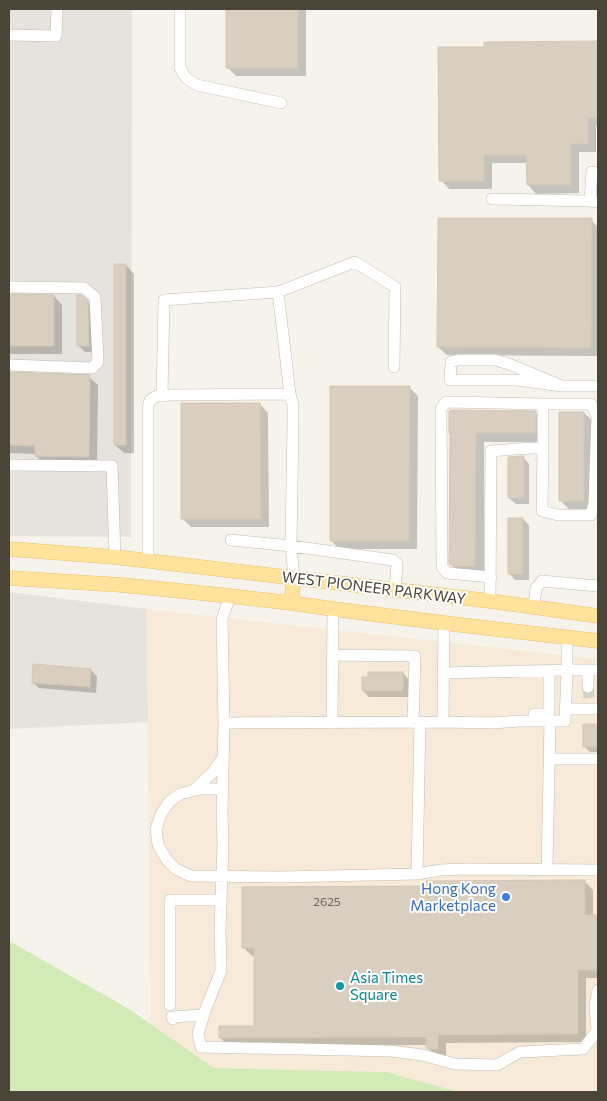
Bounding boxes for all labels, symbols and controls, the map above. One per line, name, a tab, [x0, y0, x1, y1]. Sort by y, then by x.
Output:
street label: WEST PIONEER PARKWAY	[281, 567, 467, 607]
place label: Hong Kong Marketplace	[410, 879, 496, 914]
marker: Hong Kong Marketplace	[500, 891, 512, 903]
house number: 2625	[313, 894, 341, 908]
place label: Asia Times Square	[350, 968, 423, 1003]
marker: Asia Times Square	[334, 980, 346, 992]

